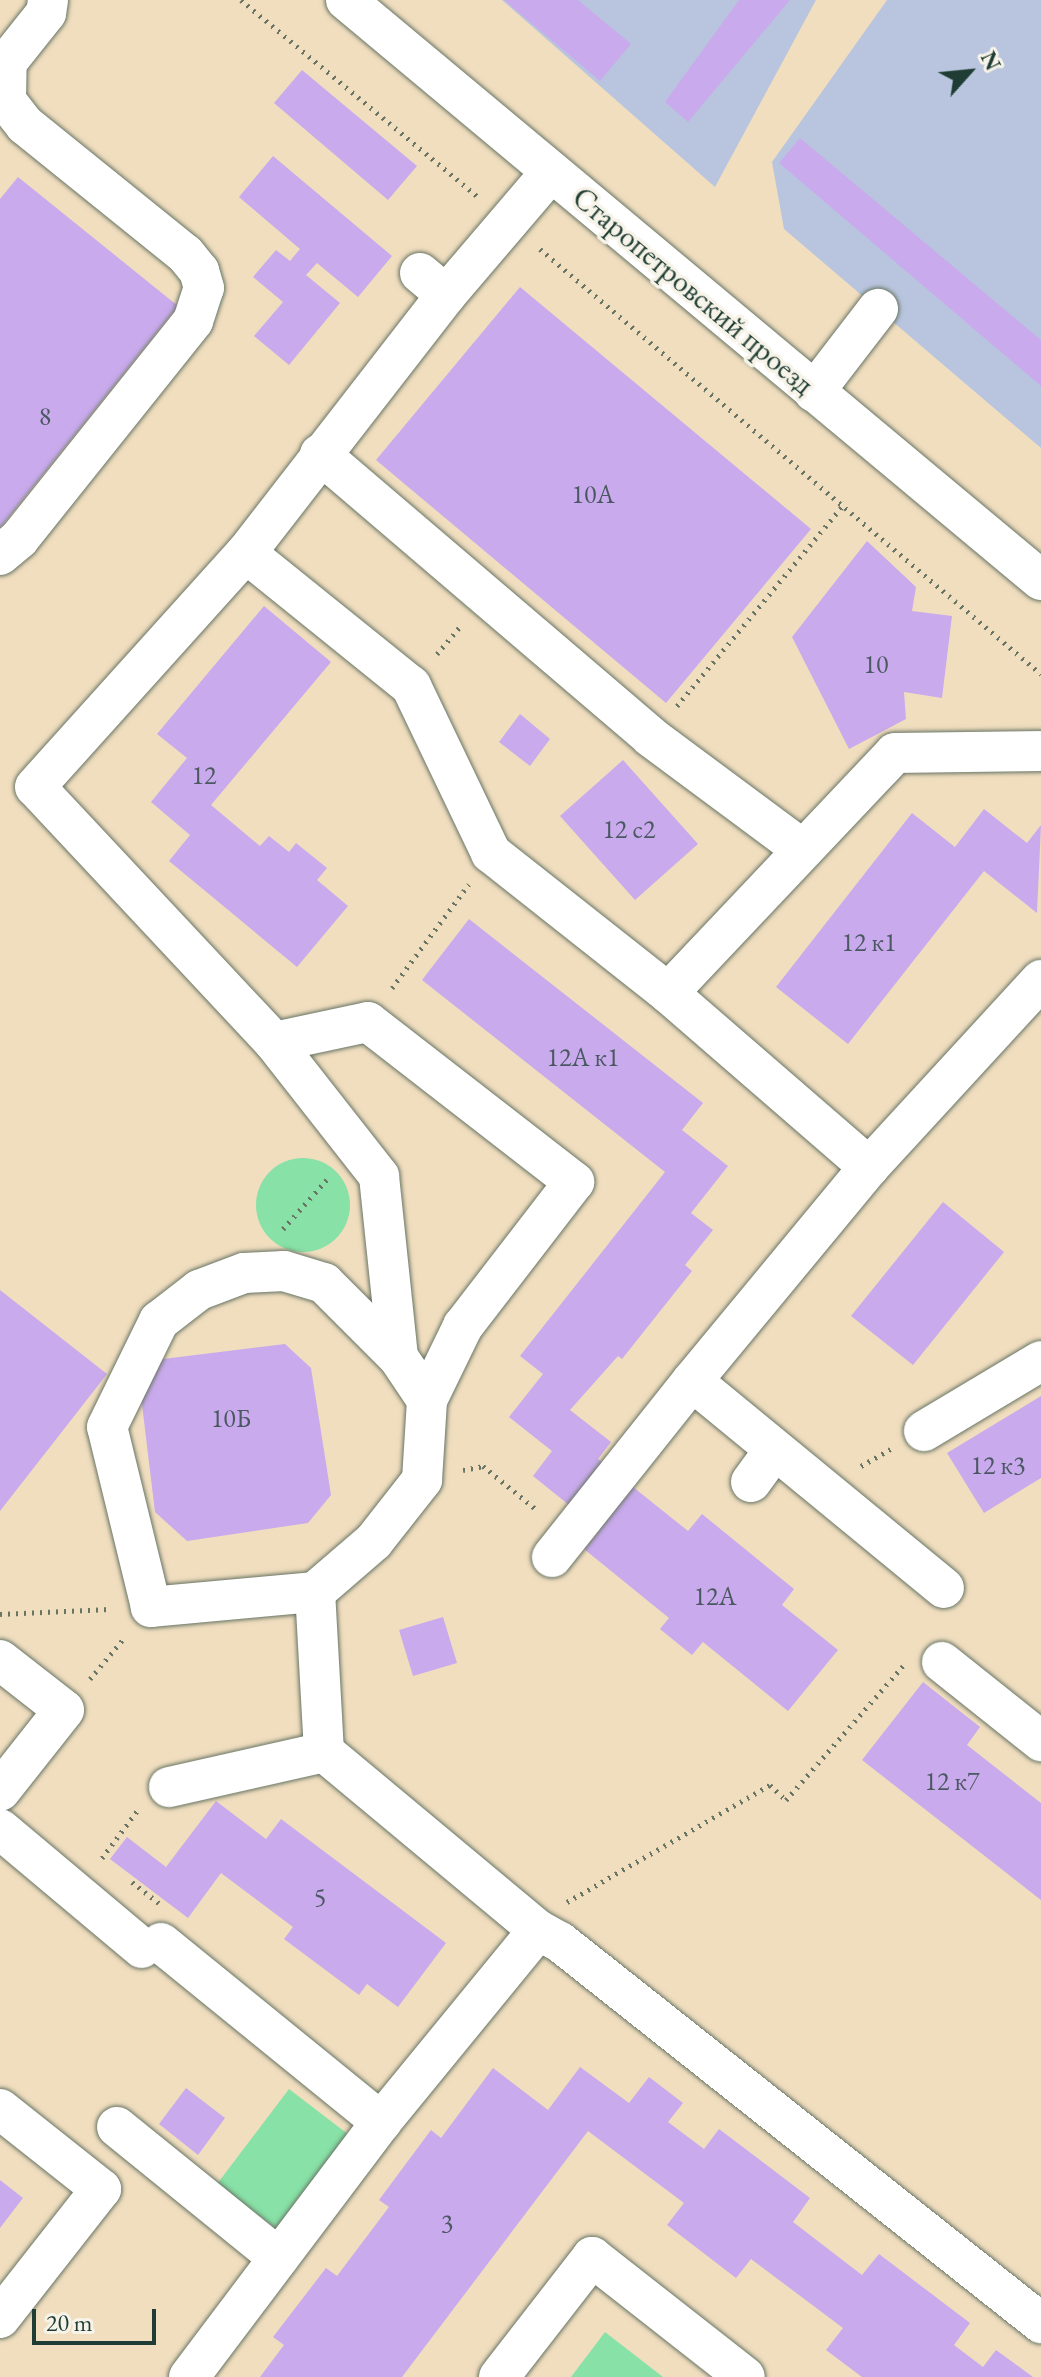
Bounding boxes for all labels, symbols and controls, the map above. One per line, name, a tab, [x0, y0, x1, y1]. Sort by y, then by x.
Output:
north arrow	[929, 32, 1009, 112]
text: N	[974, 46, 1008, 75]
street label: Старопетровский проезд	[565, 180, 821, 402]
house number: 8	[39, 401, 51, 433]
house number: 10А	[572, 479, 614, 511]
house number: 10	[864, 649, 888, 681]
house number: 12	[192, 760, 216, 792]
house number: 12 с2	[602, 814, 656, 846]
house number: 12 к1	[841, 927, 897, 959]
house number: 12А к1	[546, 1042, 620, 1074]
house number: 10Б	[211, 1403, 251, 1435]
house number: 12 к3	[970, 1450, 1026, 1482]
house number: 12А	[694, 1581, 736, 1613]
house number: 12 к7	[924, 1766, 980, 1798]
house number: 5	[314, 1882, 326, 1914]
house number: 3	[441, 2208, 453, 2240]
scale bar	[36, 2293, 160, 2343]
text: 20 m	[46, 2307, 93, 2338]

